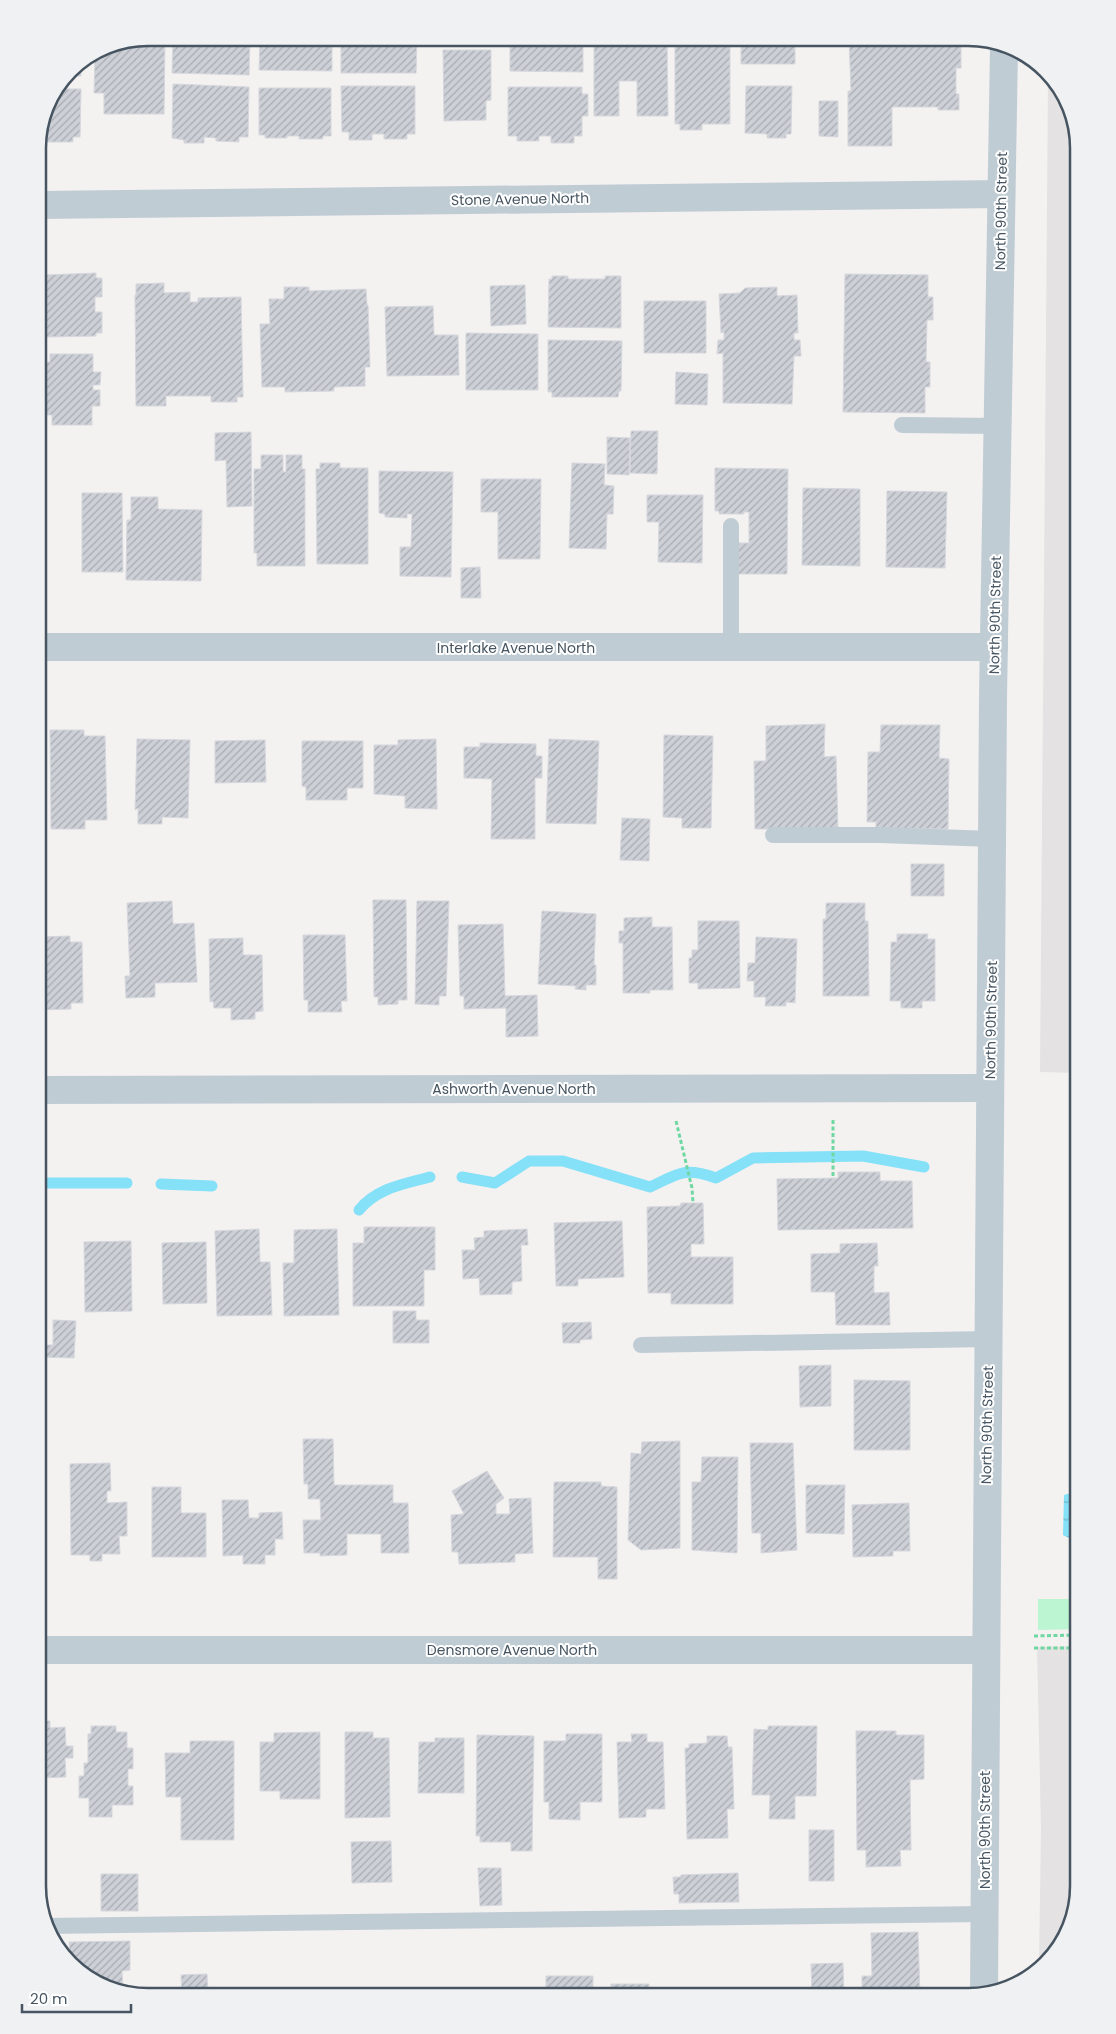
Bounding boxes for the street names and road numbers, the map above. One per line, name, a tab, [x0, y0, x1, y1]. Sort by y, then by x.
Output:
street label: North 90th Street	[990, 152, 1012, 270]
street label: Stone Avenue North	[451, 188, 589, 210]
street label: North 90th Street	[984, 556, 1006, 674]
street label: Interlake Avenue North	[437, 638, 595, 658]
street label: North 90th Street	[980, 961, 1002, 1079]
street label: Ashworth Avenue North	[432, 1079, 596, 1099]
street label: North 90th Street	[976, 1366, 998, 1484]
street label: Densmore Avenue North	[427, 1640, 597, 1660]
street label: North 90th Street	[975, 1771, 995, 1889]

